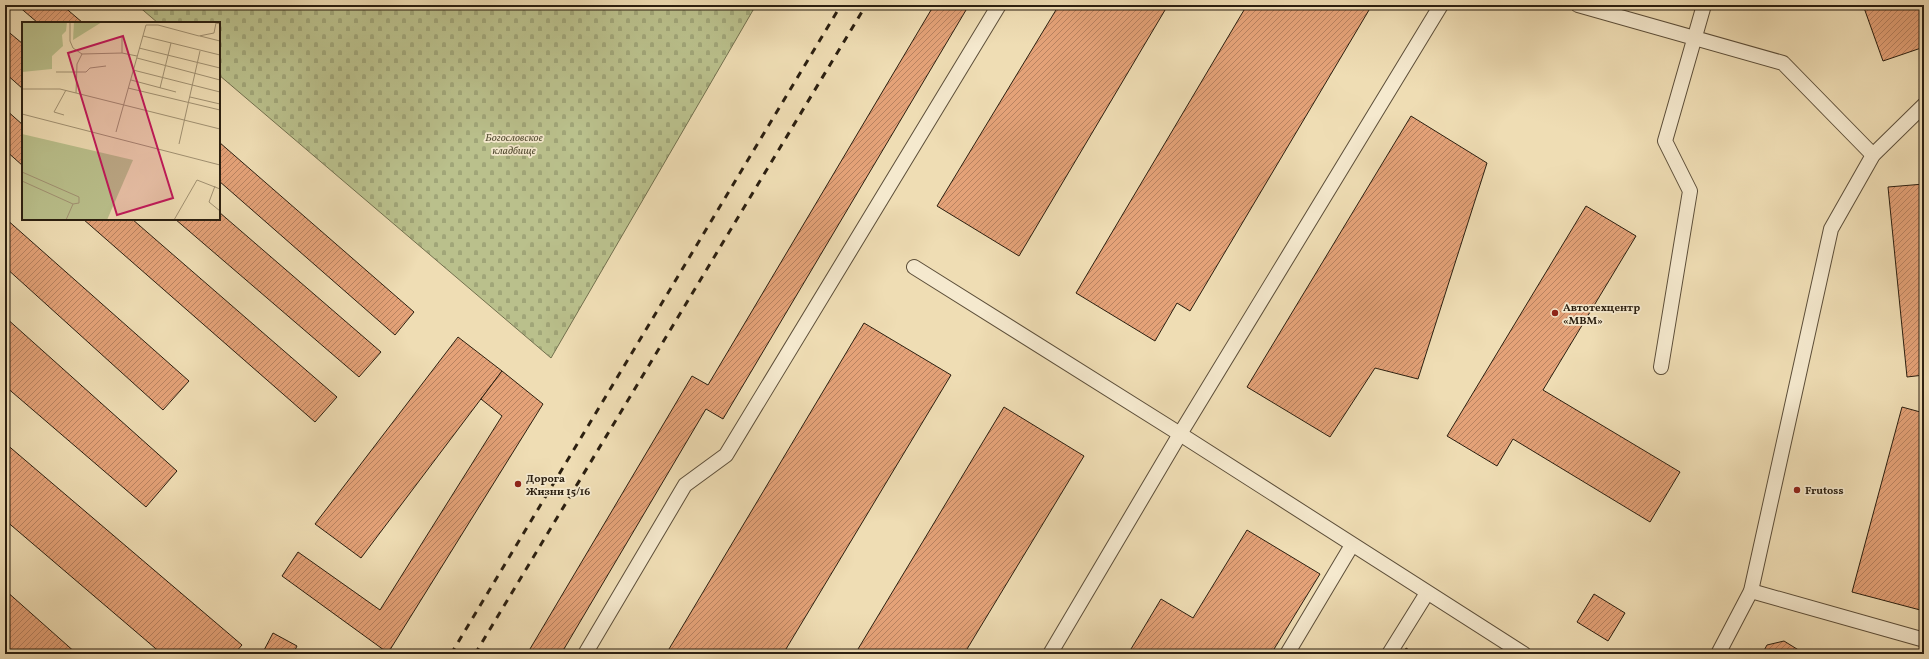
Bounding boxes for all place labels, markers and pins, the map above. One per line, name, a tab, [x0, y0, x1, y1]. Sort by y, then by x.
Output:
place label: Автотехцентр «МВМ»	[1563, 301, 1640, 329]
marker: Автотехцентр «МВМ»	[1550, 308, 1560, 318]
place label: Дорога Жизни 15/16	[526, 472, 590, 500]
marker: Дорога Жизни 15/16	[513, 479, 523, 489]
place label: Frutoss	[1805, 484, 1844, 499]
marker: Frutoss	[1792, 485, 1802, 495]

